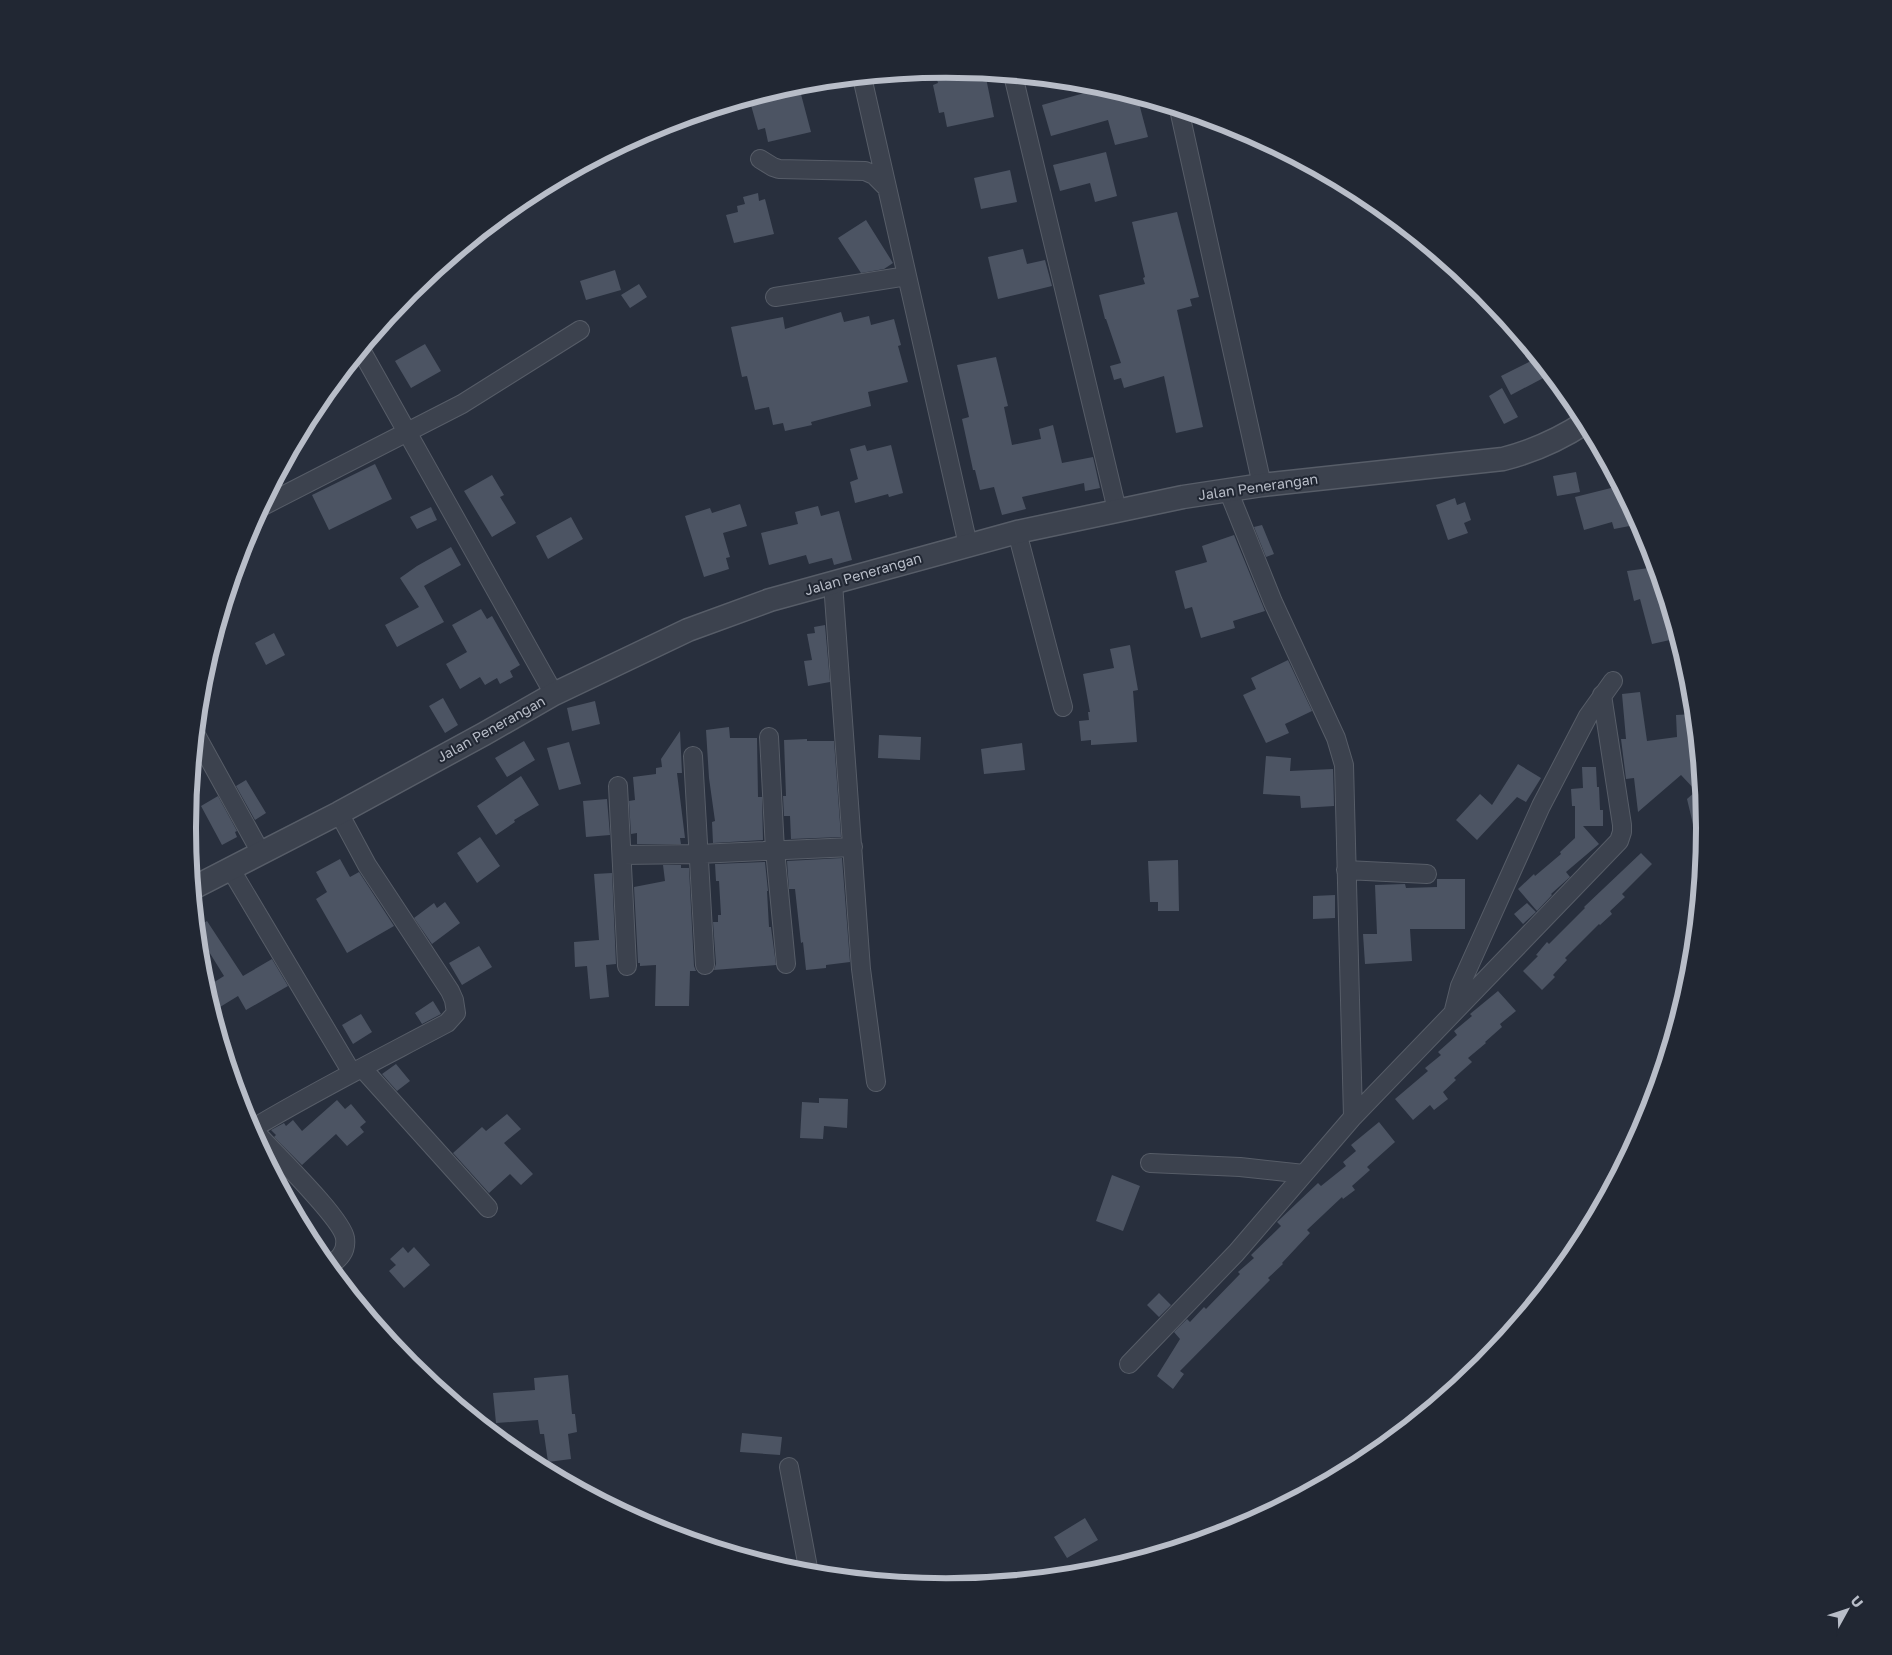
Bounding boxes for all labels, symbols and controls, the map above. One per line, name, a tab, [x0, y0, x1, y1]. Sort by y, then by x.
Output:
street label: Jalan Penerangan	[1197, 470, 1319, 503]
street label: Jalan Penerangan	[802, 549, 923, 598]
street label: Jalan Penerangan	[434, 692, 548, 765]
north arrow	[1822, 1585, 1872, 1635]
text: U	[1848, 1592, 1867, 1611]

